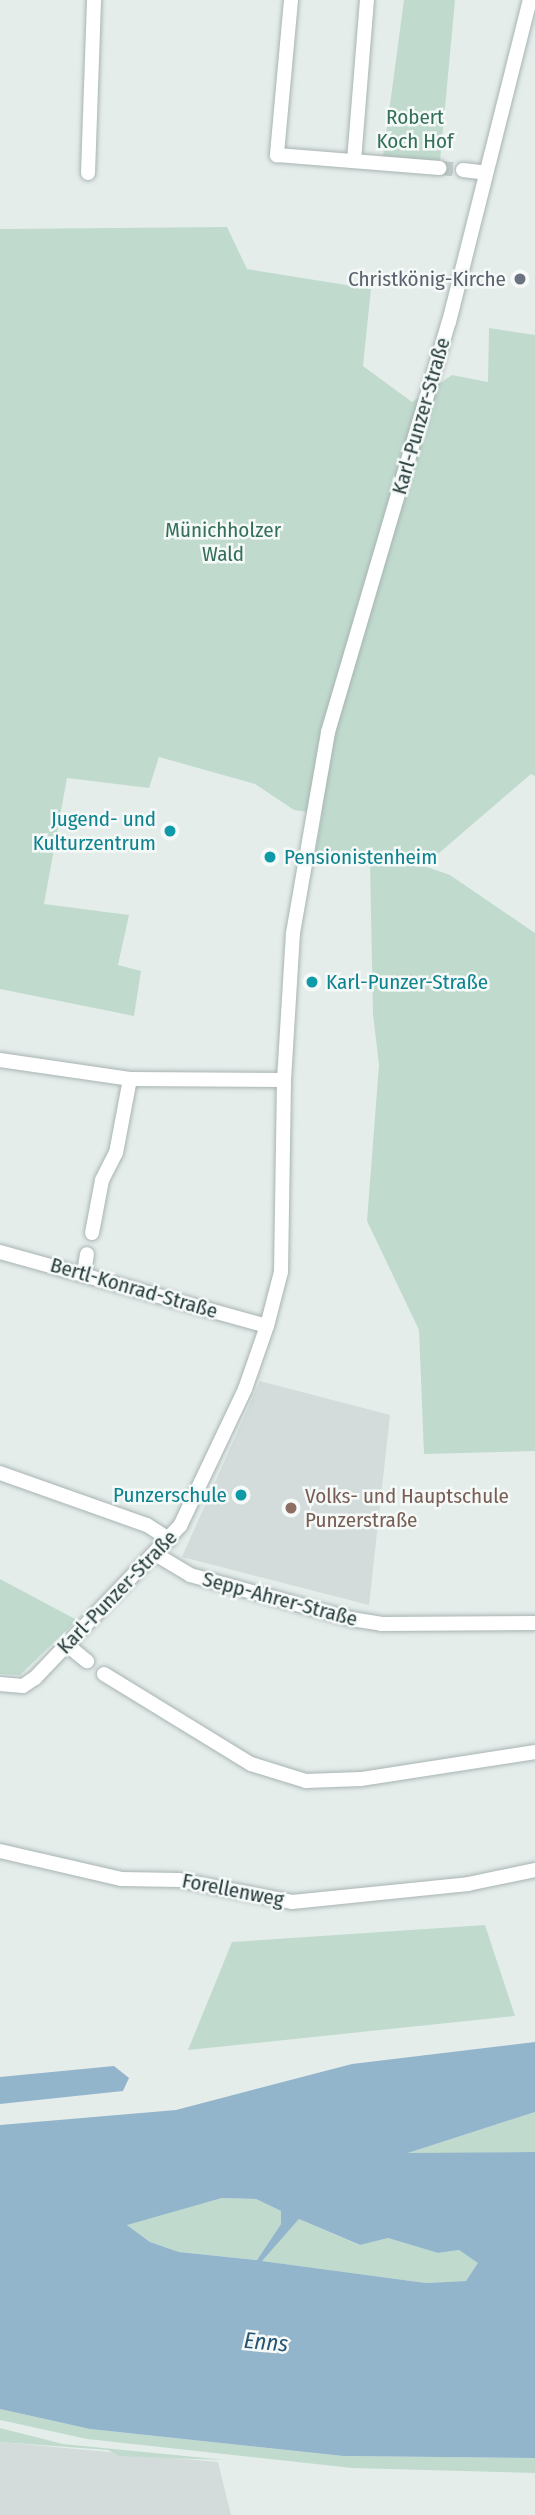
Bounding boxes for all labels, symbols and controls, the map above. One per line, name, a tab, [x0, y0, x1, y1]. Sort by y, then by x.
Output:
park label: Robert Koch Hof	[376, 104, 454, 154]
place label: Christkönig-Kirche	[348, 266, 506, 292]
marker: Christkönig-Kirche	[512, 271, 528, 287]
street label: Karl-Punzer-Straße	[387, 335, 455, 497]
park label: Münichholzer Wald	[165, 517, 281, 567]
place label: Jugend- und Kulturzentrum	[33, 806, 156, 856]
marker: Jugend- und Kulturzentrum	[162, 823, 178, 839]
place label: Pensionistenheim	[284, 844, 437, 870]
marker: Pensionistenheim	[262, 849, 278, 865]
place label: Karl-Punzer-Straße	[326, 969, 488, 995]
marker: Karl-Punzer-Straße	[304, 974, 320, 990]
street label: Bertl-Konrad-Straße	[47, 1252, 221, 1324]
place label: Punzerschule	[113, 1482, 227, 1508]
place label: Volks- und Hauptschule Punzerstraße	[305, 1483, 509, 1533]
marker: Punzerschule	[233, 1487, 249, 1503]
marker: Volks- und Hauptschule Punzerstraße	[283, 1500, 299, 1516]
street label: Karl-Punzer-Straße	[52, 1525, 182, 1659]
street label: Sepp-Ahrer-Straße	[200, 1566, 360, 1632]
street label: Forellenweg	[180, 1868, 286, 1912]
water label: Enns	[243, 2326, 289, 2358]

